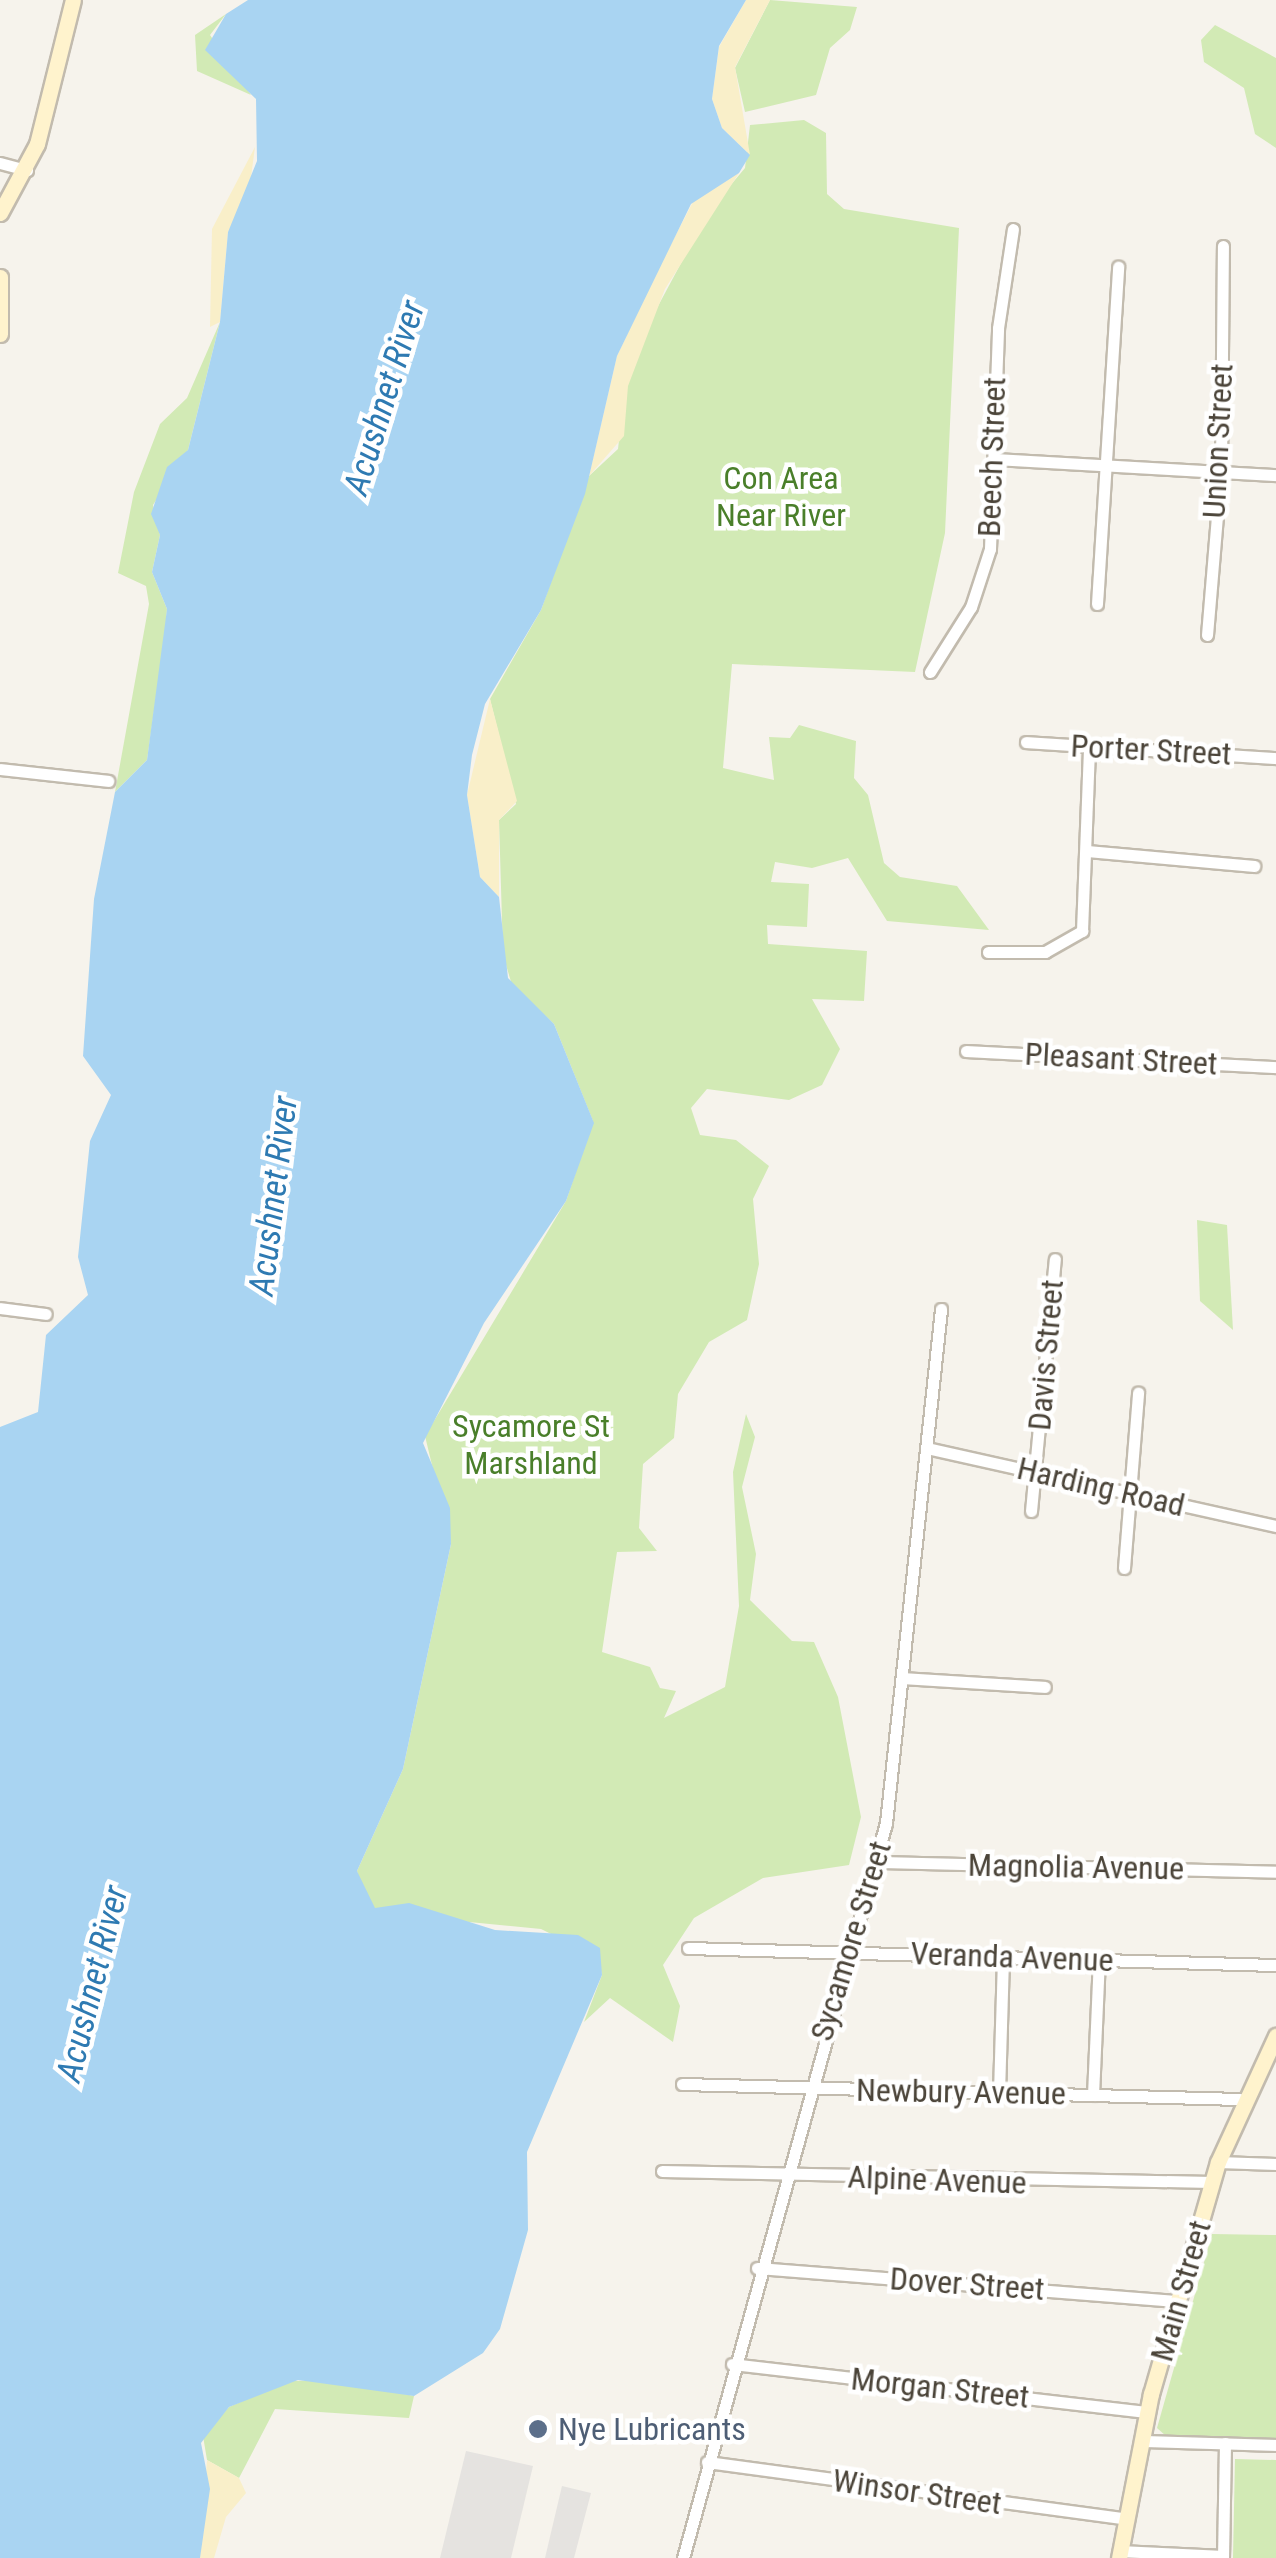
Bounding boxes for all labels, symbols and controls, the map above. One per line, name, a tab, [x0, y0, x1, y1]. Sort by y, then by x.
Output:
water label: Acushnet River	[336, 296, 434, 500]
street label: Union Street	[1195, 363, 1241, 519]
street label: Beech Street	[970, 376, 1014, 538]
park label: Con Area Near River	[716, 460, 846, 535]
street label: Porter Street	[1070, 727, 1232, 773]
street label: Pleasant Street	[1024, 1035, 1218, 1083]
water label: Acushnet River	[241, 1094, 307, 1298]
street label: Davis Street	[1020, 1278, 1072, 1432]
park label: Sycamore St Marshland	[452, 1408, 610, 1483]
street label: Harding Road	[1014, 1449, 1188, 1525]
street label: Sycamore Street	[802, 1837, 900, 2045]
street label: Magnolia Avenue	[968, 1846, 1184, 1888]
water label: Acushnet River	[48, 1882, 138, 2086]
street label: Veranda Avenue	[910, 1934, 1114, 1980]
street label: Newbury Avenue	[856, 2071, 1066, 2113]
street label: Alpine Avenue	[847, 2158, 1027, 2202]
street label: Main Street	[1143, 2216, 1219, 2366]
street label: Dover Street	[889, 2259, 1045, 2309]
street label: Morgan Street	[849, 2360, 1031, 2416]
place label: Nye Lubricants	[558, 2410, 746, 2448]
marker: Nye Lubricants	[527, 2418, 549, 2440]
street label: Winsor Street	[830, 2461, 1004, 2523]

